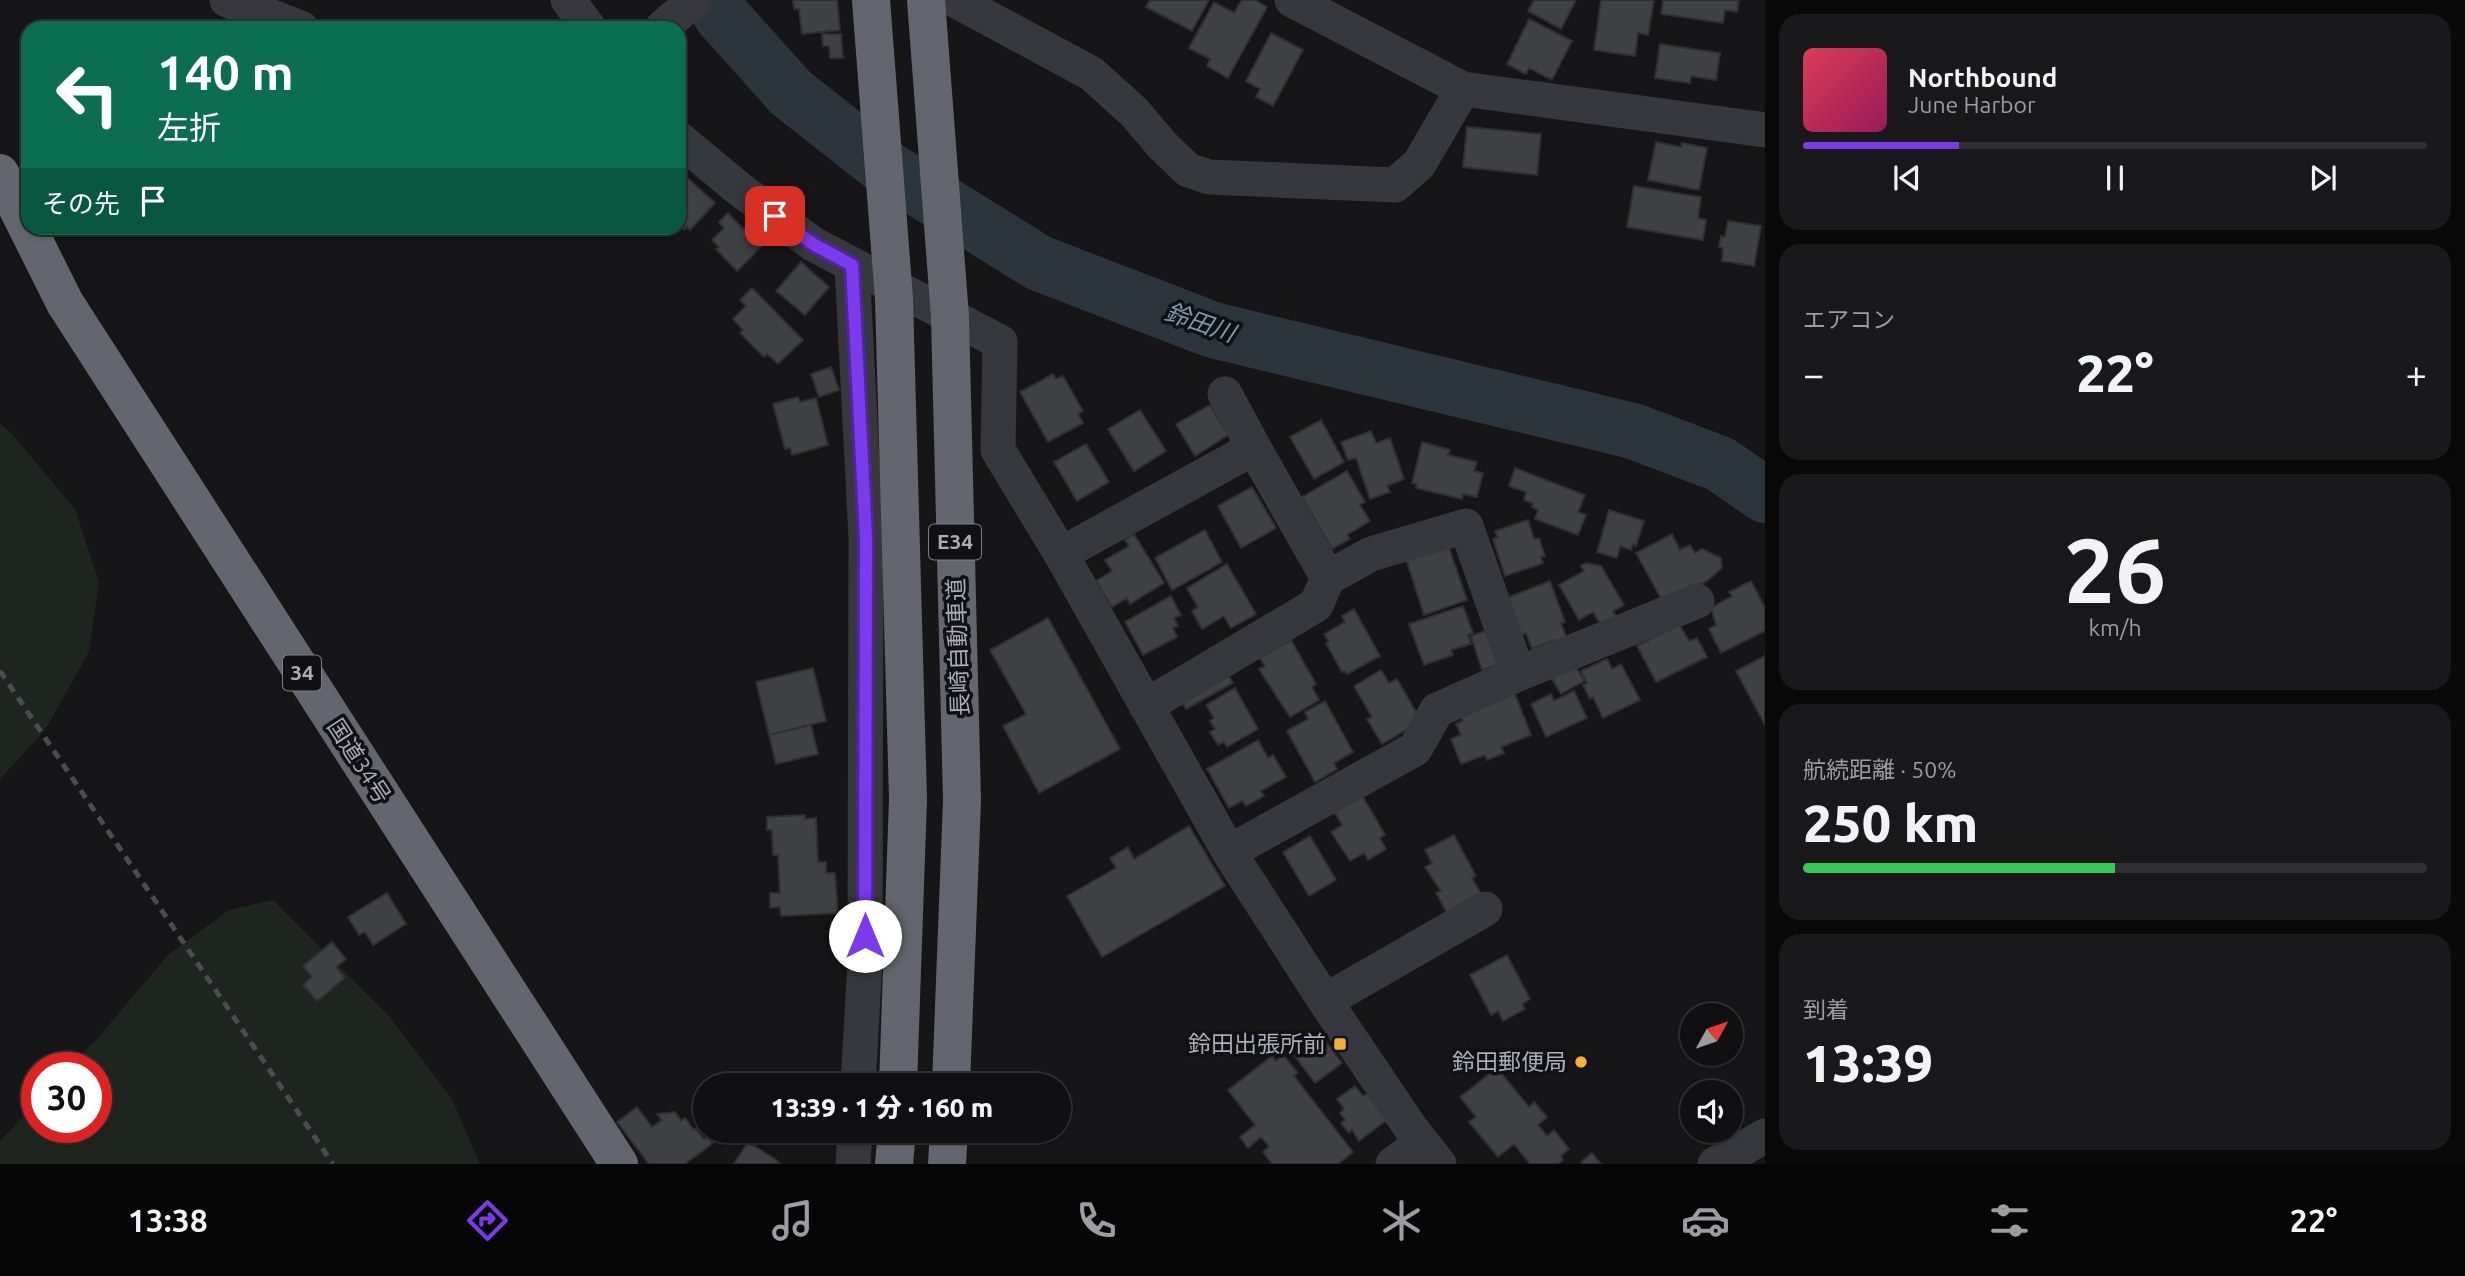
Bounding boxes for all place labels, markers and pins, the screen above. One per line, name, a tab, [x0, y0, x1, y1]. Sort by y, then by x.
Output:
pin	[745, 186, 805, 246]
place label: 鈴田出張所前	[1188, 1031, 1326, 1056]
marker: 鈴田出張所前	[1332, 1036, 1348, 1052]
place label: 鈴田郵便局	[1452, 1049, 1567, 1074]
marker: 鈴田郵便局	[1573, 1054, 1589, 1070]

